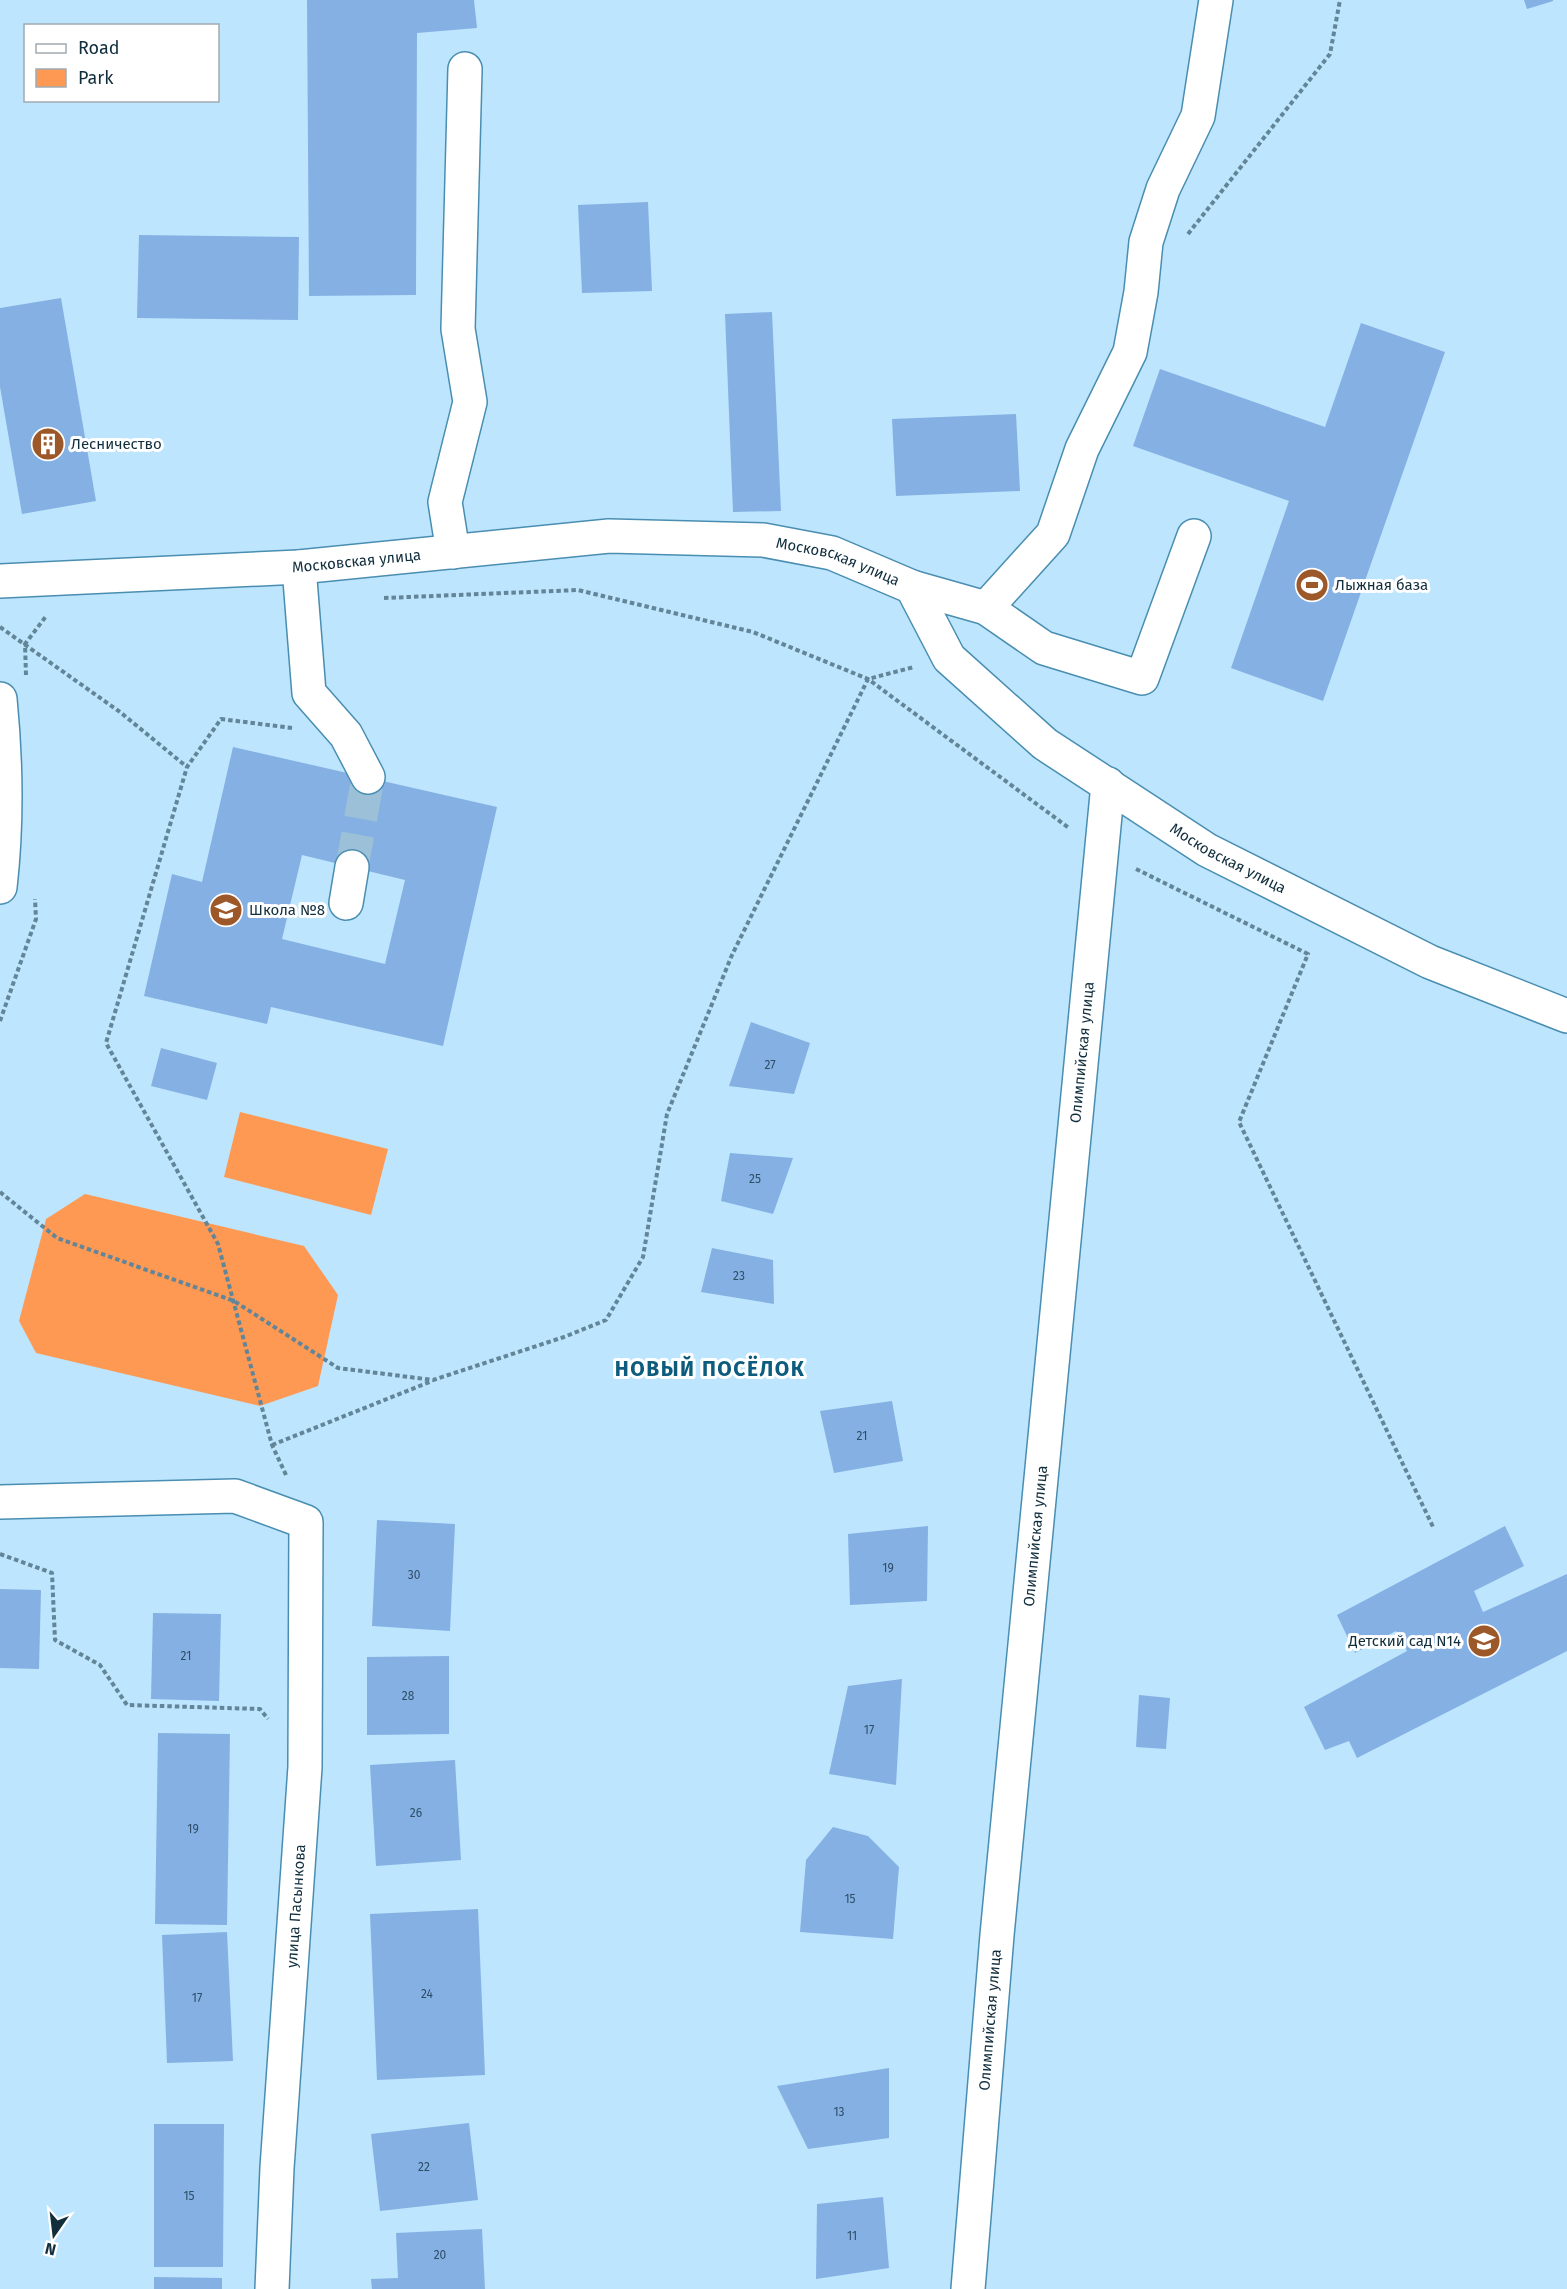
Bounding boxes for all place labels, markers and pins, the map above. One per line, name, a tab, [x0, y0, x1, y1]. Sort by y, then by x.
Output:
building icon: Лесничество	[30, 426, 66, 462]
place label: Лесничество	[71, 435, 162, 453]
sports icon: Лыжная база	[1294, 567, 1330, 603]
place label: Лыжная база	[1335, 576, 1428, 594]
school or university icon: Школа №8	[208, 892, 244, 928]
place label: Школа №8	[249, 901, 325, 919]
school or university icon: Детский сад N14	[1466, 1623, 1502, 1659]
place label: Детский сад N14	[1347, 1632, 1461, 1650]

